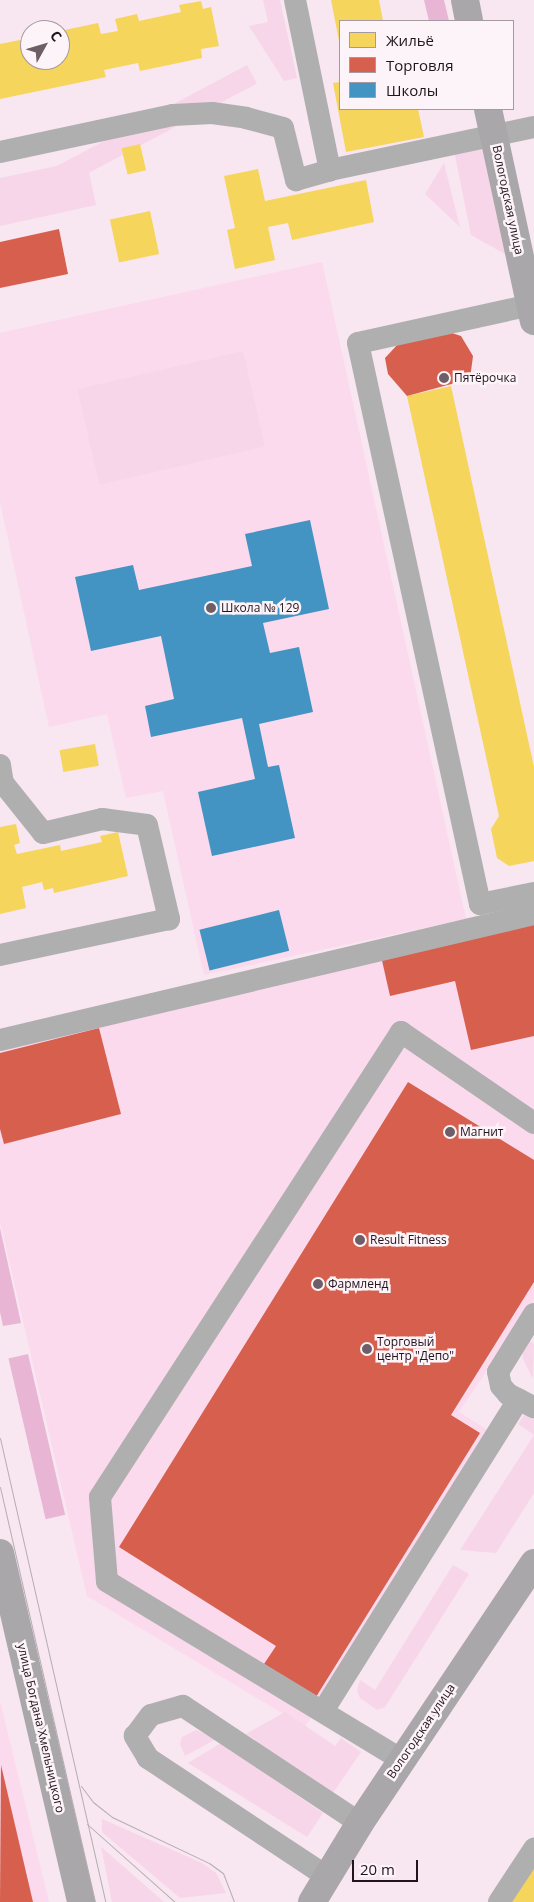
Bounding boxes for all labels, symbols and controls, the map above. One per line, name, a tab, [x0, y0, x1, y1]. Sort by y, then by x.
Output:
north arrow	[20, 20, 70, 70]
legend	[339, 20, 514, 110]
text: С	[46, 26, 66, 45]
text: Жильё	[386, 30, 434, 50]
text: Торговля	[386, 55, 453, 75]
text: Школы	[386, 80, 438, 100]
street label: Вологодская улица	[489, 144, 527, 256]
place label: Пятёрочка	[454, 371, 516, 385]
marker: Пятёрочка	[438, 372, 450, 384]
place label: Школа № 129	[221, 601, 299, 615]
marker: Школа № 129	[205, 602, 217, 614]
place label: Магнит	[460, 1125, 504, 1139]
marker: Магнит	[444, 1126, 456, 1138]
place label: Result Fitness	[370, 1233, 447, 1247]
marker: Result Fitness	[354, 1234, 366, 1246]
place label: Фармленд	[328, 1277, 388, 1291]
marker: Фармленд	[312, 1278, 324, 1290]
place label: Торговый центр "Депо"	[377, 1335, 454, 1363]
marker: Торговый центр "Депо"	[361, 1343, 373, 1355]
street label: улица Богдана Хмельницкого	[14, 1642, 68, 1814]
street label: Вологодская улица	[384, 1681, 458, 1781]
scale bar	[354, 1850, 420, 1882]
text: 20 m	[360, 1859, 395, 1879]

